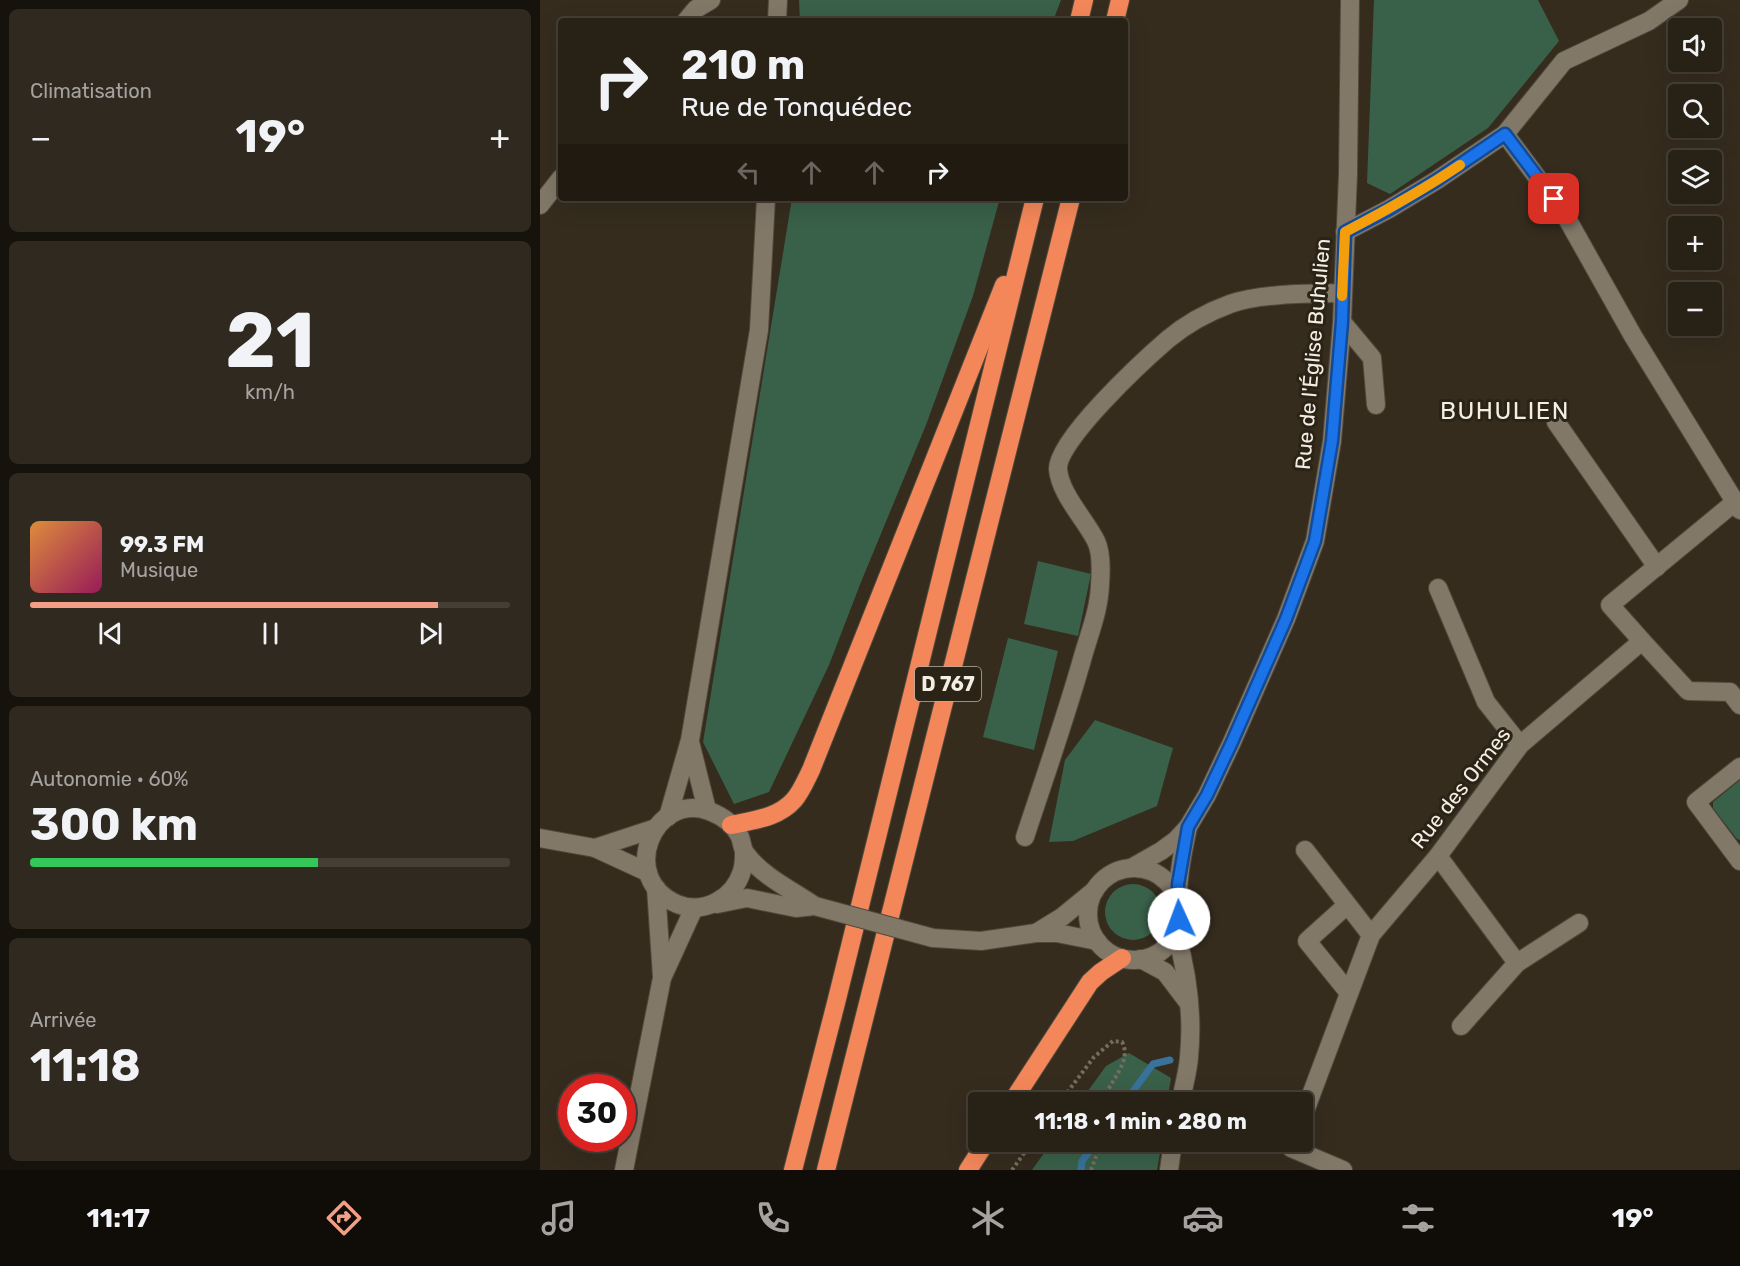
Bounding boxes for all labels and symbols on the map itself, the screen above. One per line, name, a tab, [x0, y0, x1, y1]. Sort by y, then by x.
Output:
pin	[1528, 173, 1579, 224]
street label: Rue de l'Église Buhulien	[1290, 237, 1335, 471]
district label: BUHULIEN	[1440, 397, 1570, 425]
road number: D 767	[915, 667, 981, 701]
street label: Rue des Ormes	[1406, 722, 1516, 853]
position arrow	[1147, 887, 1211, 951]
speed limit sign: 30	[558, 1074, 636, 1152]

